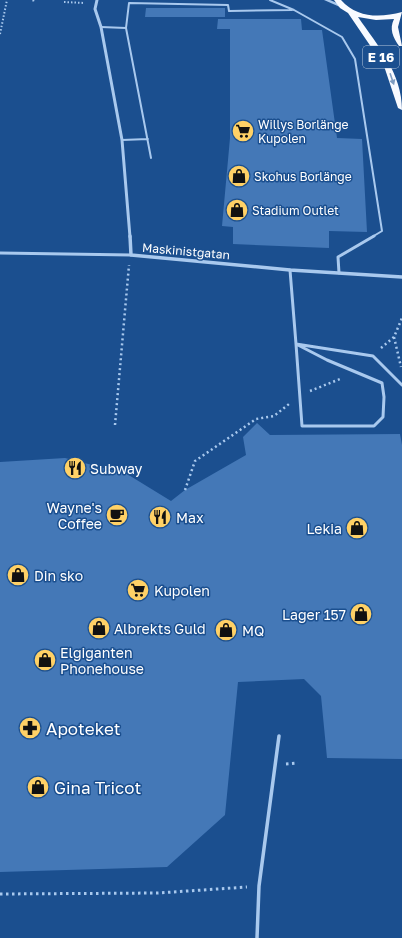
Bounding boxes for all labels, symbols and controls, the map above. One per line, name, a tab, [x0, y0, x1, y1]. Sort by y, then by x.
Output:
road number: E 16	[363, 46, 399, 68]
one-way arrow	[389, 74, 395, 86]
place label: Willys Borlänge Kupolen	[258, 117, 349, 146]
supermarket icon: Willys Borlänge Kupolen	[230, 118, 256, 144]
shop icon: Skohus Borlänge	[226, 163, 252, 189]
place label: Skohus Borlänge	[254, 169, 352, 184]
shop icon: Stadium Outlet	[224, 197, 250, 223]
place label: Stadium Outlet	[252, 203, 339, 218]
street label: Maskinistgatan	[141, 240, 231, 262]
restaurant icon: Subway	[62, 455, 88, 481]
place label: Subway	[90, 460, 143, 477]
place label: Wayne's Coffee	[47, 499, 102, 532]
cafe icon: Wayne's Coffee	[104, 502, 130, 528]
restaurant icon: Max	[147, 504, 173, 530]
place label: Max	[176, 509, 204, 526]
shop icon: Lekia	[344, 515, 370, 541]
place label: Lekia	[306, 520, 342, 537]
shop icon: Din sko	[5, 562, 31, 588]
place label: Din sko	[34, 567, 83, 584]
supermarket icon: Kupolen	[125, 577, 151, 603]
place label: Kupolen	[154, 582, 210, 599]
shop icon: Lager 157	[348, 601, 374, 627]
place label: Lager 157	[282, 606, 346, 623]
shop icon: Albrekts Guld	[86, 615, 112, 641]
shop icon: MQ	[213, 617, 239, 643]
place label: Albrekts Guld	[114, 620, 206, 637]
place label: MQ	[242, 622, 264, 639]
place label: Elgiganten Phonehouse	[60, 644, 144, 677]
shop icon: Elgiganten Phonehouse	[32, 647, 58, 673]
pharmacy icon: Apoteket	[17, 715, 43, 741]
place label: Apoteket	[46, 718, 121, 739]
shop icon: Gina Tricot	[25, 774, 51, 800]
place label: Gina Tricot	[54, 777, 142, 798]

